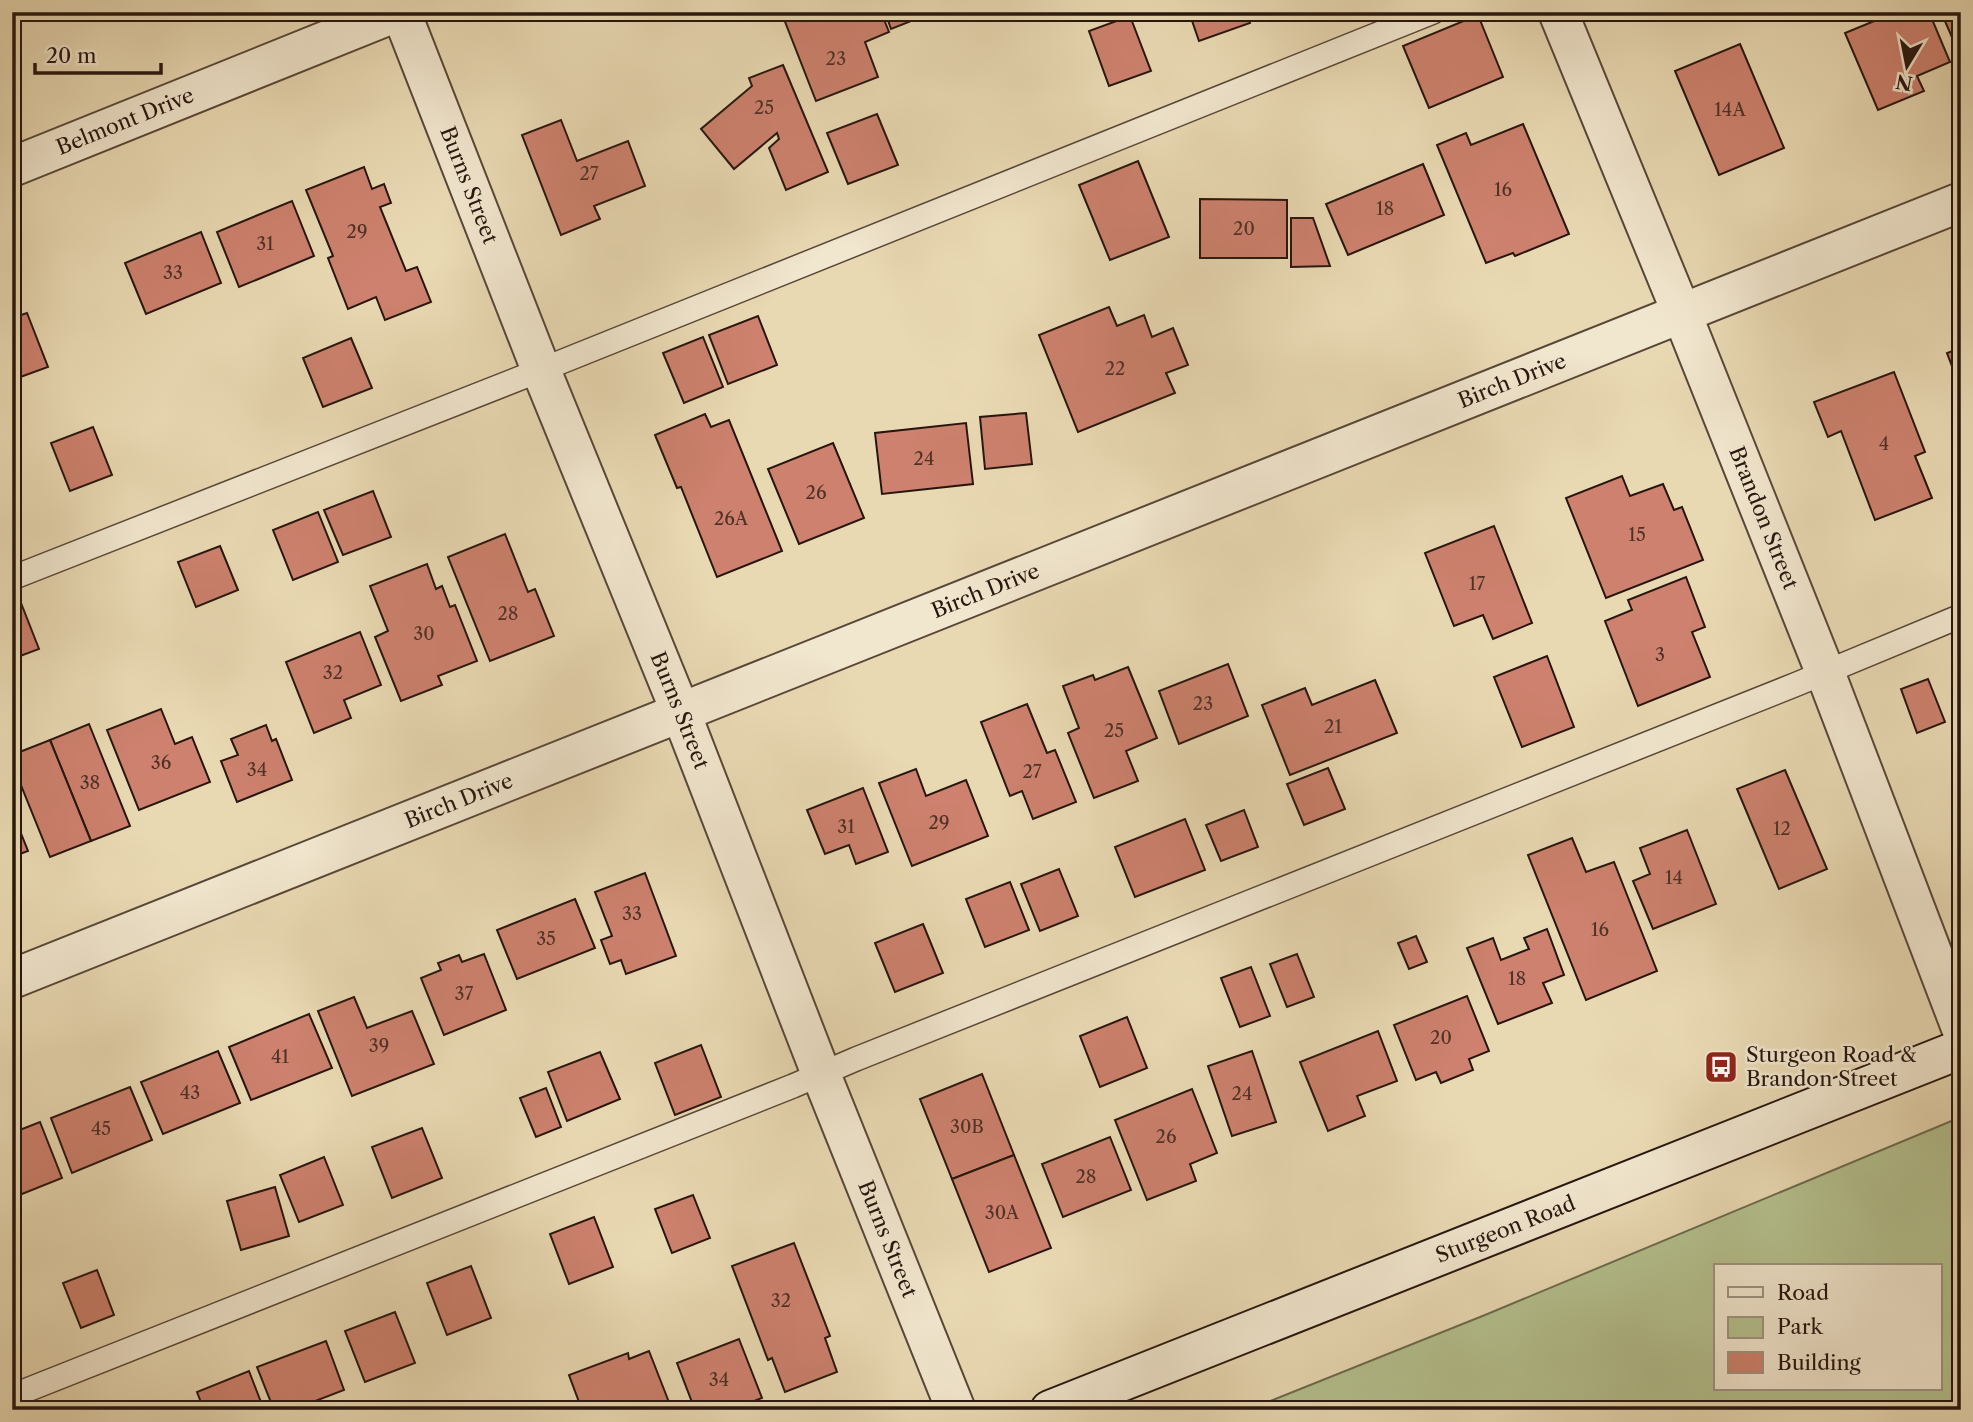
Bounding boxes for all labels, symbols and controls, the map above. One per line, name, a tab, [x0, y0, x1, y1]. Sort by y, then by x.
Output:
scale bar	[35, 32, 161, 76]
north arrow	[1871, 32, 1941, 102]
text: 20 m	[46, 43, 97, 68]
house number: 23	[826, 48, 846, 70]
text: N	[1894, 69, 1914, 95]
street label: Belmont Drive	[53, 82, 197, 160]
house number: 25	[754, 97, 774, 119]
house number: 14A	[1714, 99, 1746, 121]
street label: Burns Street	[435, 123, 504, 248]
house number: 27	[579, 163, 599, 185]
house number: 16	[1494, 179, 1512, 201]
house number: 18	[1376, 198, 1394, 220]
house number: 20	[1233, 218, 1255, 240]
house number: 29	[347, 221, 367, 243]
house number: 31	[256, 233, 274, 255]
house number: 33	[163, 262, 183, 284]
street label: Birch Drive	[1454, 348, 1570, 413]
house number: 22	[1105, 358, 1125, 380]
house number: 4	[1879, 433, 1889, 455]
street label: Brandon Street	[1724, 443, 1804, 593]
house number: 24	[914, 448, 934, 470]
house number: 26	[806, 482, 826, 504]
house number: 26A	[714, 508, 749, 530]
house number: 15	[1628, 524, 1646, 546]
street label: Birch Drive	[928, 558, 1043, 623]
house number: 17	[1469, 573, 1485, 595]
house number: 28	[497, 603, 519, 625]
house number: 30	[413, 623, 435, 645]
house number: 3	[1655, 644, 1665, 666]
street label: Burns Street	[645, 648, 715, 773]
house number: 32	[323, 662, 343, 684]
house number: 23	[1193, 693, 1213, 715]
house number: 21	[1324, 716, 1342, 738]
house number: 25	[1104, 720, 1124, 742]
house number: 36	[151, 752, 171, 774]
house number: 34	[247, 759, 267, 781]
house number: 27	[1022, 761, 1042, 783]
street label: Birch Drive	[401, 768, 516, 833]
house number: 38	[80, 772, 100, 794]
house number: 29	[929, 812, 949, 834]
house number: 31	[837, 816, 855, 838]
house number: 12	[1773, 818, 1791, 840]
house number: 14	[1665, 867, 1683, 889]
house number: 33	[622, 903, 642, 925]
house number: 16	[1591, 919, 1609, 941]
house number: 35	[536, 928, 556, 950]
house number: 18	[1508, 968, 1526, 990]
house number: 37	[455, 983, 474, 1005]
house number: 20	[1430, 1027, 1452, 1049]
house number: 39	[369, 1035, 389, 1057]
place label: Sturgeon Road & Brandon Street	[1746, 1042, 1917, 1091]
house number: 41	[271, 1046, 289, 1068]
bus stop icon: Sturgeon Road & Brandon Street	[1702, 1048, 1740, 1086]
house number: 43	[180, 1082, 200, 1104]
house number: 24	[1232, 1083, 1252, 1105]
house number: 30B	[950, 1116, 984, 1138]
house number: 45	[91, 1118, 111, 1140]
house number: 26	[1156, 1126, 1176, 1148]
house number: 28	[1075, 1166, 1097, 1188]
street label: Burns Street	[853, 1177, 923, 1302]
street label: Sturgeon Road	[1432, 1190, 1579, 1268]
house number: 30A	[985, 1202, 1020, 1224]
legend	[1714, 1264, 1941, 1390]
text: Road	[1777, 1280, 1829, 1305]
house number: 32	[771, 1290, 791, 1312]
text: Park	[1777, 1314, 1823, 1339]
text: Building	[1777, 1350, 1862, 1375]
house number: 34	[709, 1369, 729, 1391]

